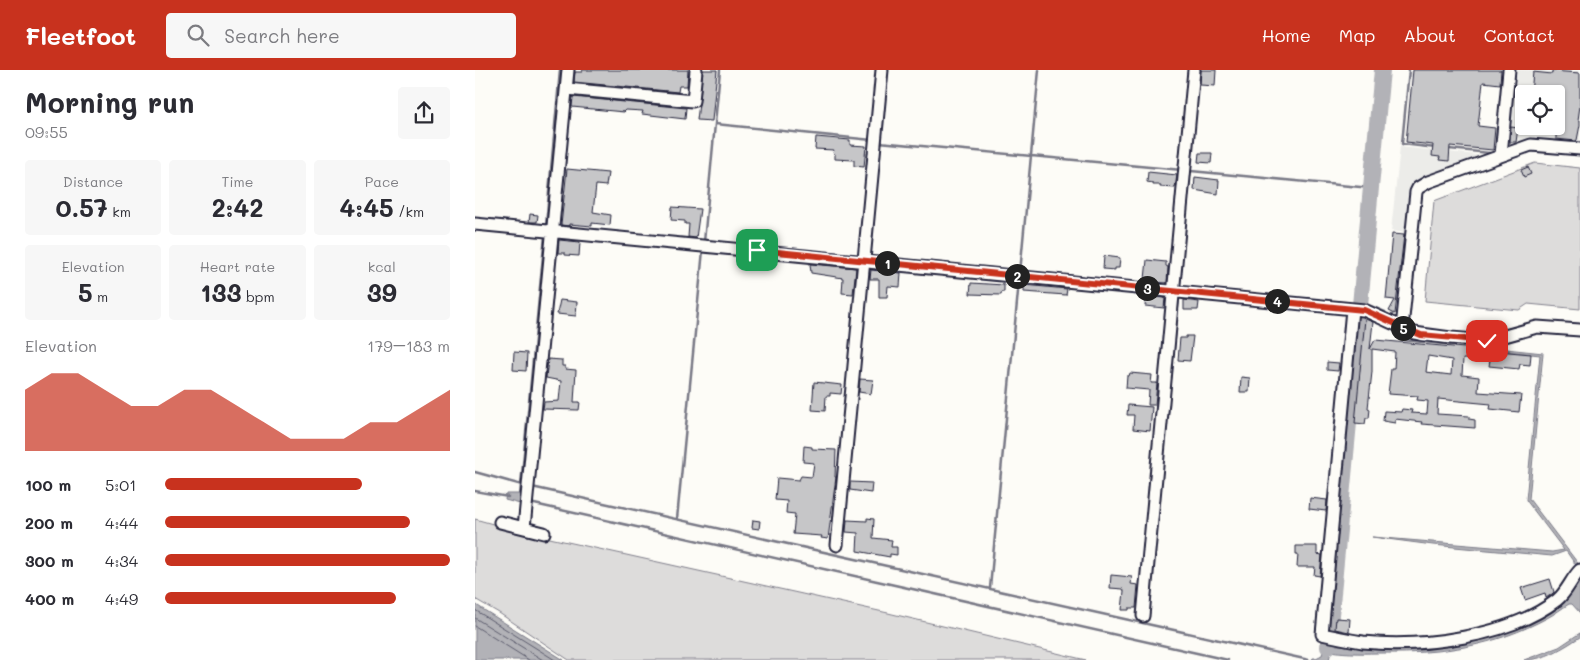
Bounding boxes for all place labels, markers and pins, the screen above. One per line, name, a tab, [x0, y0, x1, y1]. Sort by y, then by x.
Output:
pin	[736, 229, 778, 271]
pin: 1	[875, 250, 899, 276]
pin: 2	[1005, 264, 1029, 288]
pin: 3	[1135, 276, 1159, 300]
pin: 4	[1265, 288, 1289, 314]
pin: 5	[1391, 316, 1415, 340]
pin	[1466, 320, 1508, 362]

